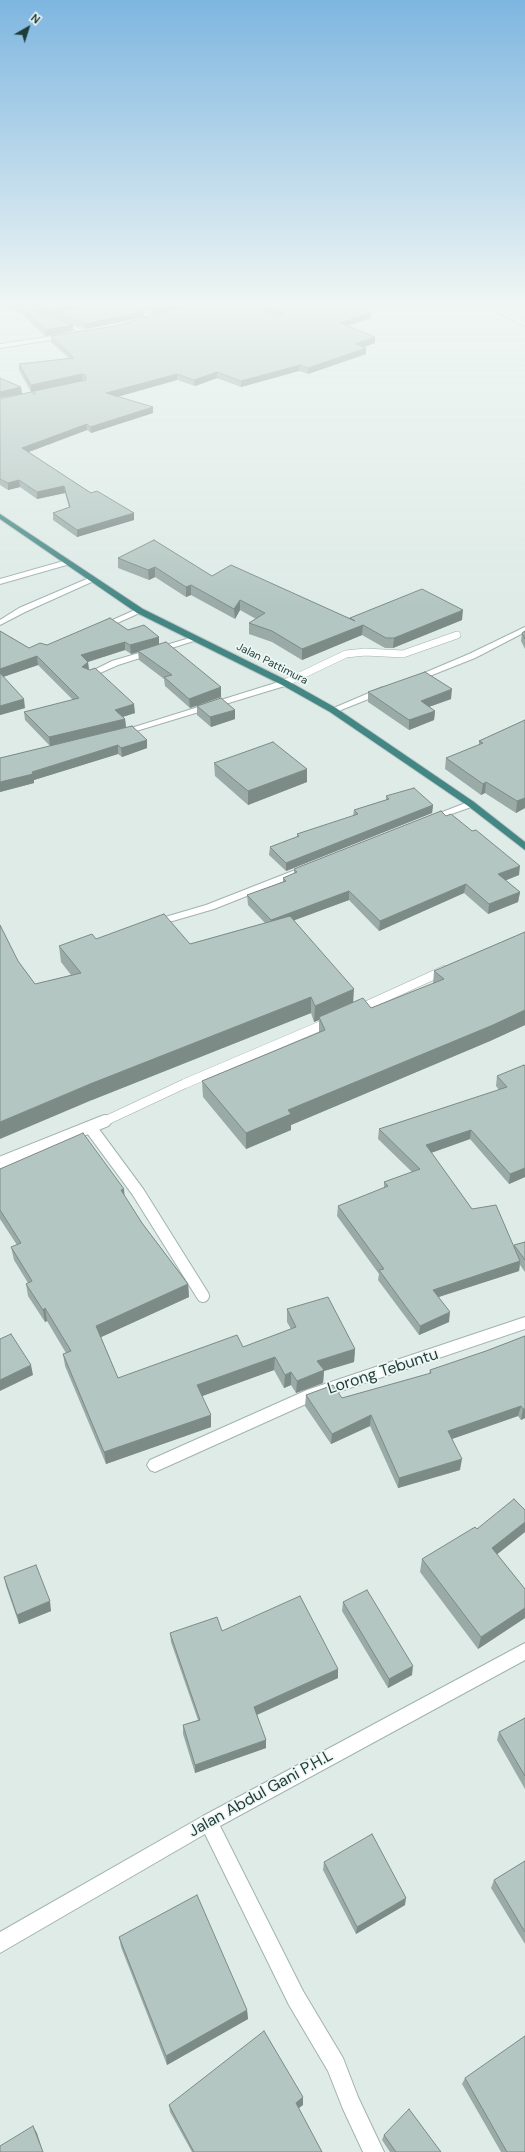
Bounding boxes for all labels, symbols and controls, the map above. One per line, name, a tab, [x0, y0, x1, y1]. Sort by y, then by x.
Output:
north arrow	[8, 8, 48, 48]
text: N	[28, 11, 43, 27]
street label: Jalan Pattimura	[234, 640, 310, 688]
street label: Lorong Tebuntu	[325, 1345, 441, 1399]
street label: Jalan Abdul Gani P.H.L	[185, 1746, 337, 1842]

